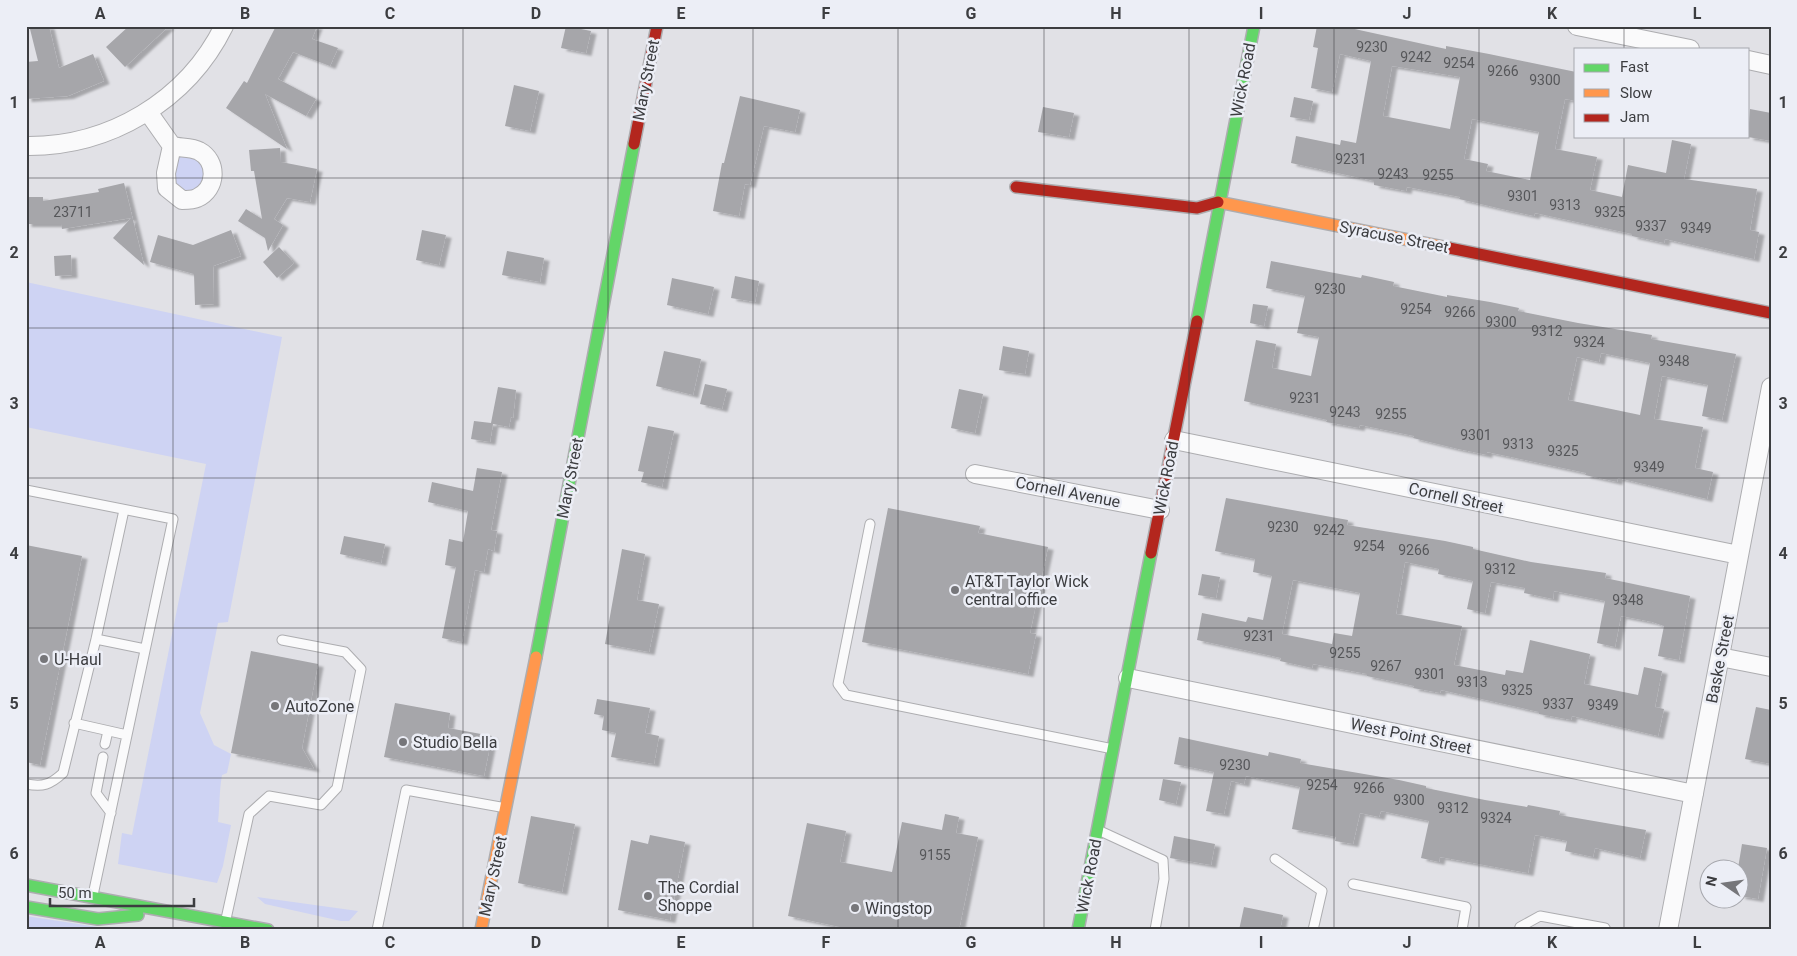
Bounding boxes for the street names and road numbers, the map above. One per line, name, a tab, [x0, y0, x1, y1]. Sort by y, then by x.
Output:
street label: Mary Street	[629, 38, 663, 122]
street label: Wick Road	[1226, 41, 1260, 119]
street label: Syracuse Street	[1338, 217, 1450, 257]
street label: Mary Street	[553, 436, 587, 520]
street label: Wick Road	[1149, 439, 1183, 517]
street label: Cornell Avenue	[1014, 473, 1122, 511]
street label: Cornell Street	[1407, 479, 1505, 517]
street label: Baske Street	[1702, 613, 1738, 705]
street label: West Point Street	[1349, 714, 1473, 758]
street label: Mary Street	[475, 834, 511, 918]
street label: Wick Road	[1072, 837, 1106, 915]

